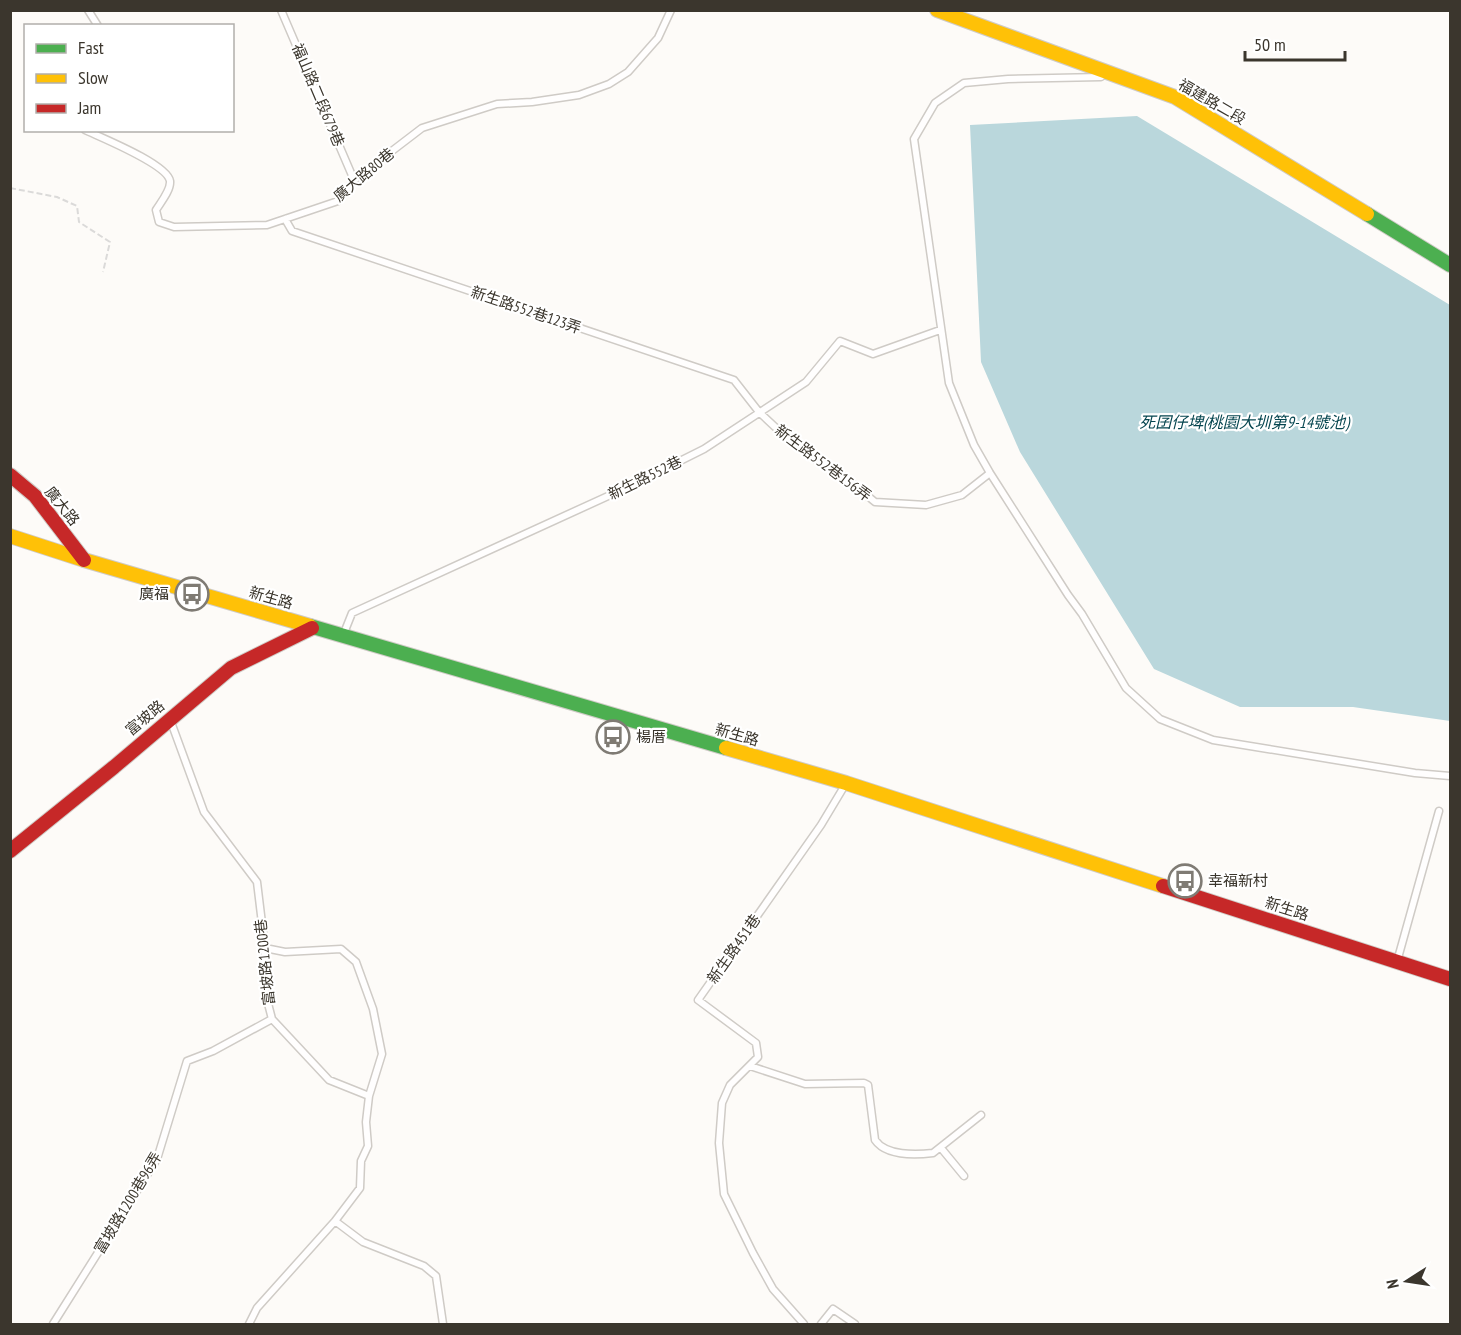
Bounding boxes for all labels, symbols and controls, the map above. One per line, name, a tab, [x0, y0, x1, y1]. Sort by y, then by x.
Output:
legend	[24, 24, 234, 132]
scale bar	[1245, 24, 1346, 62]
text: 50 m	[1254, 33, 1286, 56]
text: Fast	[78, 36, 104, 59]
street label: 福山路二段679巷	[288, 40, 349, 149]
text: Slow	[78, 66, 109, 89]
street label: 福建路二段	[1175, 75, 1249, 129]
text: Jam	[77, 96, 101, 119]
street label: 廣大路80巷	[329, 144, 398, 206]
street label: 新生路552巷123弄	[468, 282, 584, 337]
water label: 死囝仔埤(桃園大圳第9-14號池)	[1139, 412, 1351, 432]
street label: 新生路552巷156弄	[771, 420, 875, 505]
street label: 新生路552巷	[605, 451, 685, 504]
street label: 廣大路	[41, 482, 84, 529]
bus stop icon: 廣福	[174, 576, 210, 612]
street label: 新生路	[247, 582, 295, 613]
place label: 廣福	[139, 584, 169, 603]
street label: 富坡路	[121, 696, 168, 739]
bus stop icon: 楊厝	[595, 719, 631, 755]
street label: 新生路	[713, 719, 761, 750]
place label: 楊厝	[636, 727, 666, 746]
bus stop icon: 幸福新村	[1167, 863, 1203, 899]
place label: 幸福新村	[1208, 871, 1268, 890]
street label: 新生路	[1263, 893, 1311, 925]
street label: 新生路451巷	[703, 910, 764, 987]
street label: 富坡路1200巷	[251, 918, 278, 1006]
street label: 富坡路1200巷96弄	[90, 1148, 165, 1257]
north arrow	[1377, 1251, 1437, 1311]
text: N	[1382, 1278, 1403, 1290]

